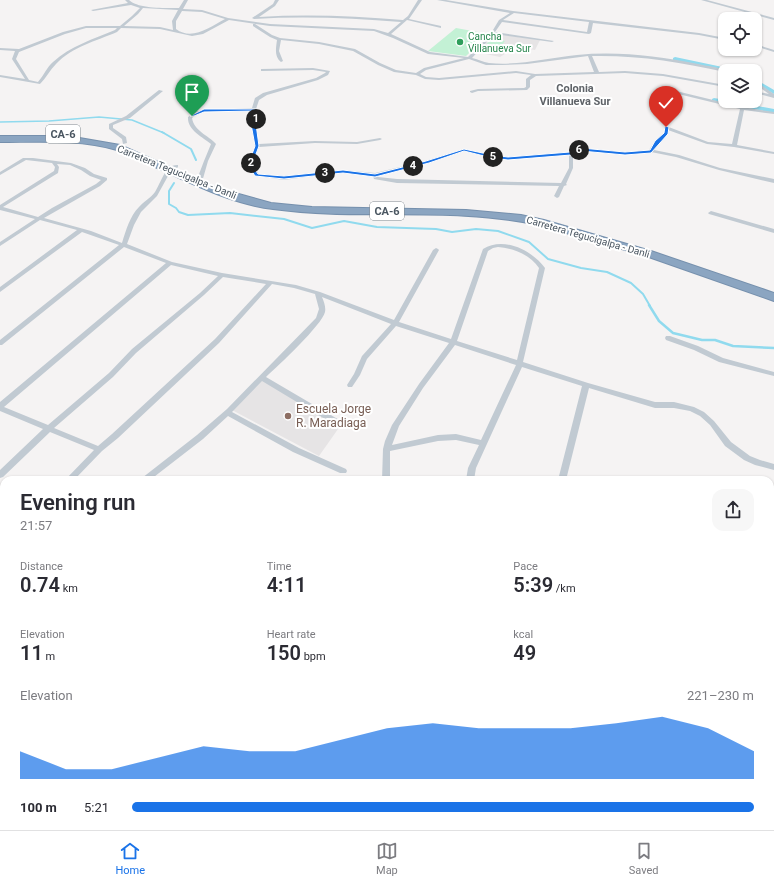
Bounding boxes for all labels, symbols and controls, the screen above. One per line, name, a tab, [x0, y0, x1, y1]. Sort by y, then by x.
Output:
map controls	[718, 12, 762, 108]
button: locate	[718, 12, 762, 56]
place label: Cancha Villanueva Sur	[468, 31, 532, 54]
marker: Cancha Villanueva Sur	[455, 37, 465, 47]
button: layers	[718, 64, 762, 108]
pin	[175, 75, 209, 116]
icon: arrive	[181, 81, 203, 103]
district label: Colonia Villanueva Sur	[539, 82, 611, 108]
pin	[649, 86, 683, 127]
icon: check	[655, 92, 677, 114]
pin: 1	[246, 109, 266, 129]
text: 1	[253, 112, 259, 125]
road number: CA-6	[46, 125, 80, 143]
pin: 6	[569, 140, 589, 160]
street label: Carretera Tegucigalpa - Danli	[116, 143, 238, 201]
text: 6	[576, 143, 582, 156]
pin: 5	[483, 147, 503, 167]
text: 5	[490, 150, 496, 163]
pin: 2	[241, 153, 261, 173]
text: 2	[248, 156, 254, 169]
pin: 4	[403, 156, 423, 176]
text: 4	[410, 159, 416, 172]
pin: 3	[315, 163, 335, 183]
text: 3	[322, 166, 328, 179]
road number: CA-6	[370, 202, 404, 220]
street label: Carretera Tegucigalpa - Danli	[525, 214, 651, 260]
place label: Escuela Jorge R. Maradiaga	[296, 402, 371, 430]
marker: Escuela Jorge R. Maradiaga	[283, 411, 293, 421]
button: share	[712, 489, 754, 531]
text: Evening run	[20, 490, 136, 515]
text: 21:57	[20, 518, 52, 533]
text: Distance	[20, 560, 63, 573]
text: Time	[267, 560, 291, 573]
text: Pace	[513, 560, 538, 573]
text: 0.74	[20, 573, 60, 597]
text: 4:11	[267, 573, 306, 597]
text: 5:39	[513, 573, 553, 597]
text: km	[60, 582, 78, 595]
text: /km	[553, 582, 576, 595]
text: Elevation	[20, 628, 65, 641]
text: Heart rate	[267, 628, 316, 641]
text: kcal	[513, 628, 533, 641]
text: 11	[20, 641, 43, 665]
text: 150	[267, 641, 301, 665]
text: 49	[513, 641, 536, 665]
text: m	[43, 650, 55, 663]
text: bpm	[301, 650, 326, 663]
text: Elevation	[20, 688, 73, 703]
text: 221–230 m	[687, 688, 754, 703]
text: 100 m	[20, 800, 57, 815]
text: 5:21	[84, 800, 109, 815]
tab: Home	[115, 840, 145, 877]
tab: Map	[376, 840, 398, 877]
tab: Saved	[629, 840, 659, 877]

